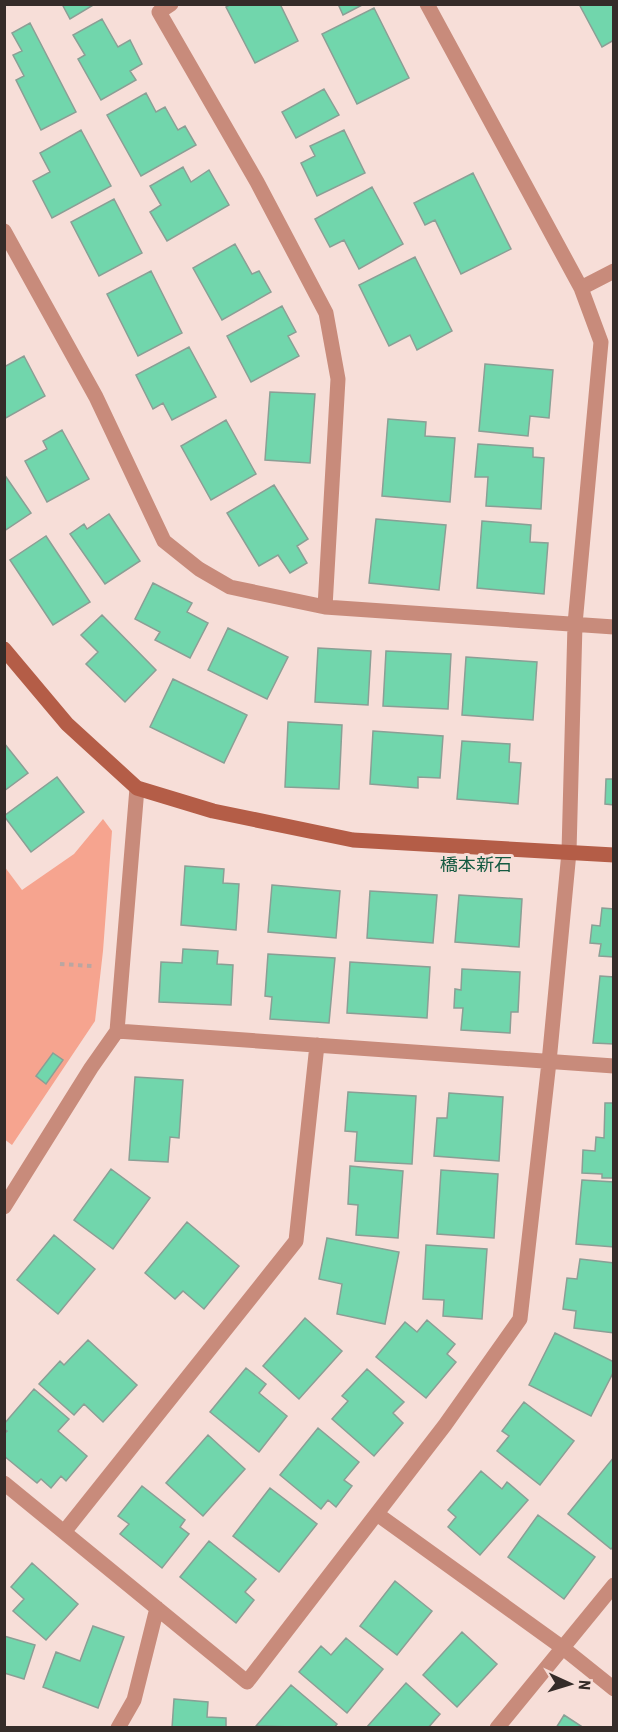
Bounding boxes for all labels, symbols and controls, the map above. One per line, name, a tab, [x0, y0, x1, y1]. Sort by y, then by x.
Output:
district label: 橋本新石	[440, 854, 512, 875]
north arrow	[540, 1654, 600, 1714]
text: N	[575, 1679, 594, 1691]

